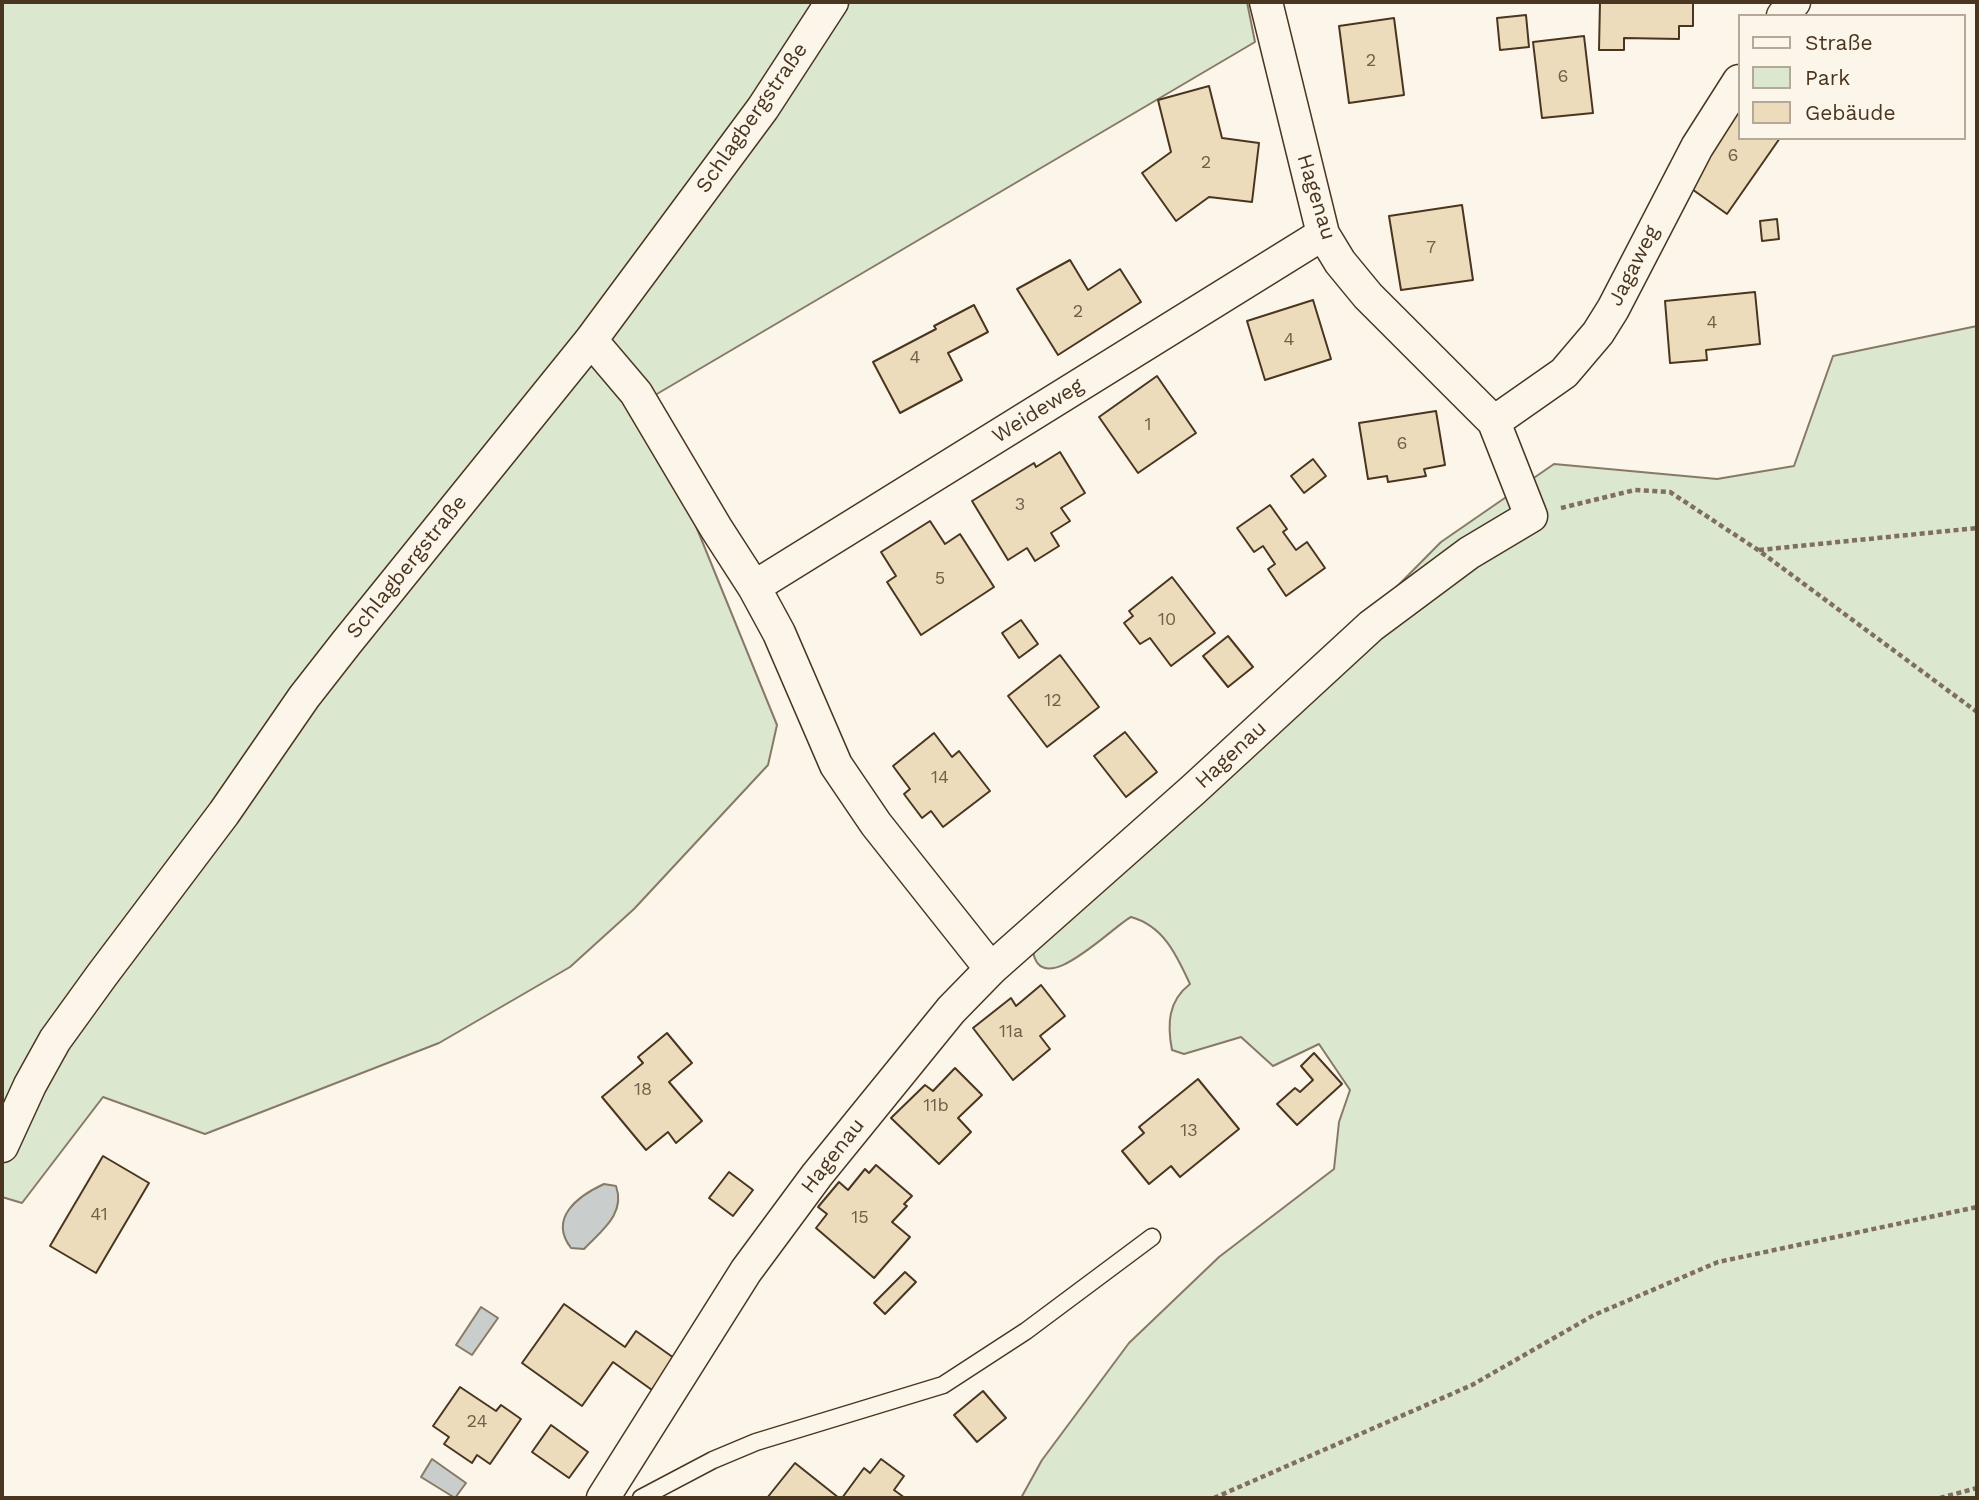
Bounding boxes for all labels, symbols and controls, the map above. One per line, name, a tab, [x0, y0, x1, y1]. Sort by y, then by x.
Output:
legend	[1738, 14, 1965, 140]
text: Straße	[1805, 30, 1873, 55]
street label: Schlagbergstraße	[691, 38, 813, 198]
house number: 2	[1366, 50, 1376, 72]
text: Park	[1805, 65, 1850, 90]
house number: 6	[1558, 66, 1568, 88]
text: Gebäude	[1805, 100, 1896, 125]
house number: 6	[1728, 145, 1738, 167]
street label: Hagenau	[1291, 151, 1341, 243]
house number: 2	[1201, 152, 1211, 174]
street label: Jagaweg	[1603, 222, 1665, 310]
house number: 7	[1426, 237, 1436, 259]
house number: 2	[1073, 301, 1083, 323]
house number: 4	[1707, 312, 1717, 334]
house number: 4	[1284, 329, 1294, 351]
house number: 4	[910, 347, 920, 369]
street label: Weideweg	[988, 373, 1088, 449]
house number: 1	[1144, 414, 1152, 436]
house number: 6	[1397, 433, 1407, 455]
street label: Schlagbergstraße	[341, 490, 473, 644]
house number: 3	[1015, 494, 1025, 516]
house number: 5	[935, 568, 945, 590]
house number: 10	[1158, 609, 1176, 631]
house number: 12	[1044, 690, 1062, 712]
street label: Hagenau	[1190, 716, 1272, 794]
house number: 14	[931, 767, 949, 789]
house number: 11a	[999, 1021, 1023, 1043]
house number: 18	[634, 1079, 652, 1101]
house number: 11b	[923, 1095, 949, 1117]
street label: Hagenau	[796, 1113, 870, 1199]
house number: 13	[1180, 1120, 1198, 1142]
house number: 41	[90, 1204, 108, 1226]
house number: 15	[851, 1207, 869, 1229]
house number: 24	[467, 1411, 487, 1433]

